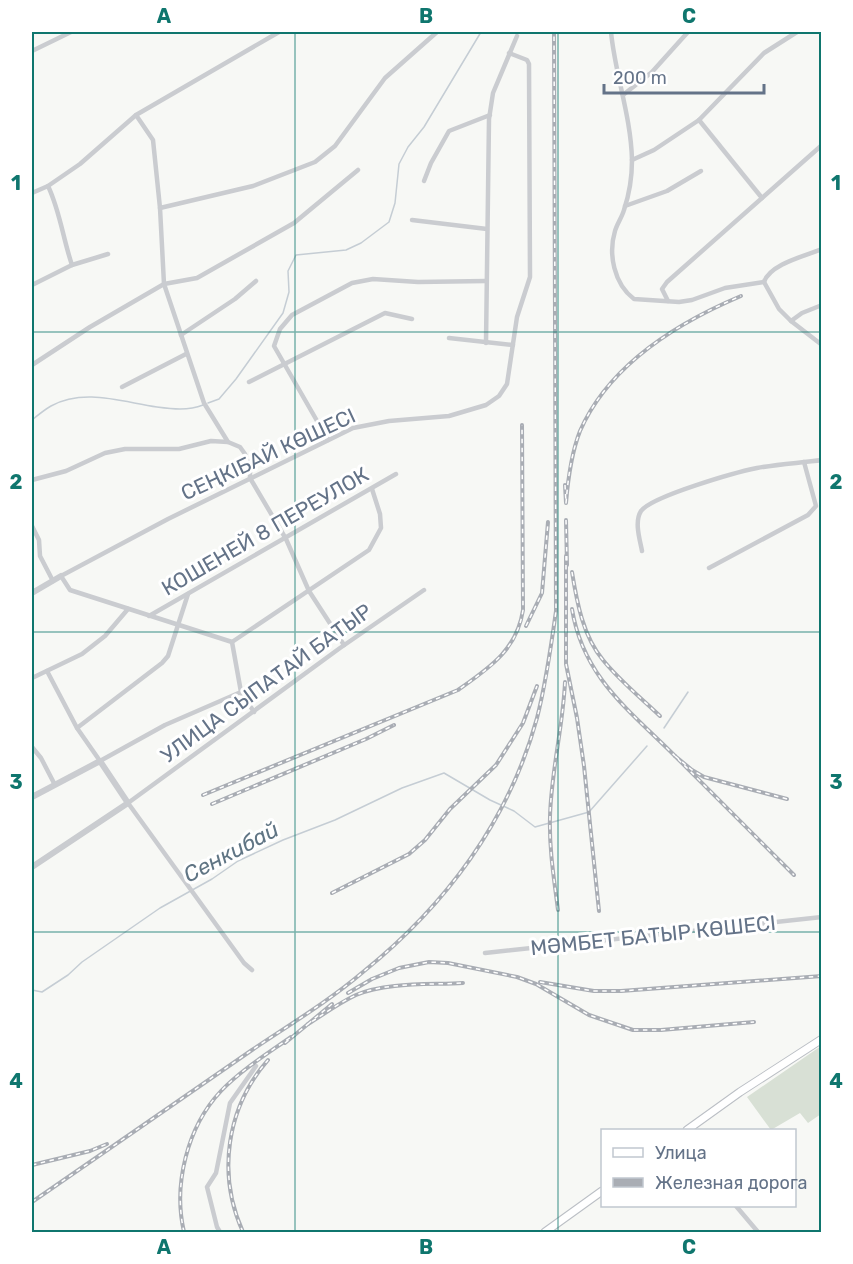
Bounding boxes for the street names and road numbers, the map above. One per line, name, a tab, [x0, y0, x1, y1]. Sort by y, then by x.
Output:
street label: СЕҢКІБАЙ КӨШЕСІ	[177, 403, 359, 505]
street label: КОШЕНЕЙ 8 ПЕРЕУЛОК	[157, 461, 373, 601]
street label: УЛИЦА СЫПАТАЙ БАТЫР	[156, 598, 376, 768]
street label: МӘМБЕТ БАТЫР КӨШЕСІ	[529, 910, 777, 960]

